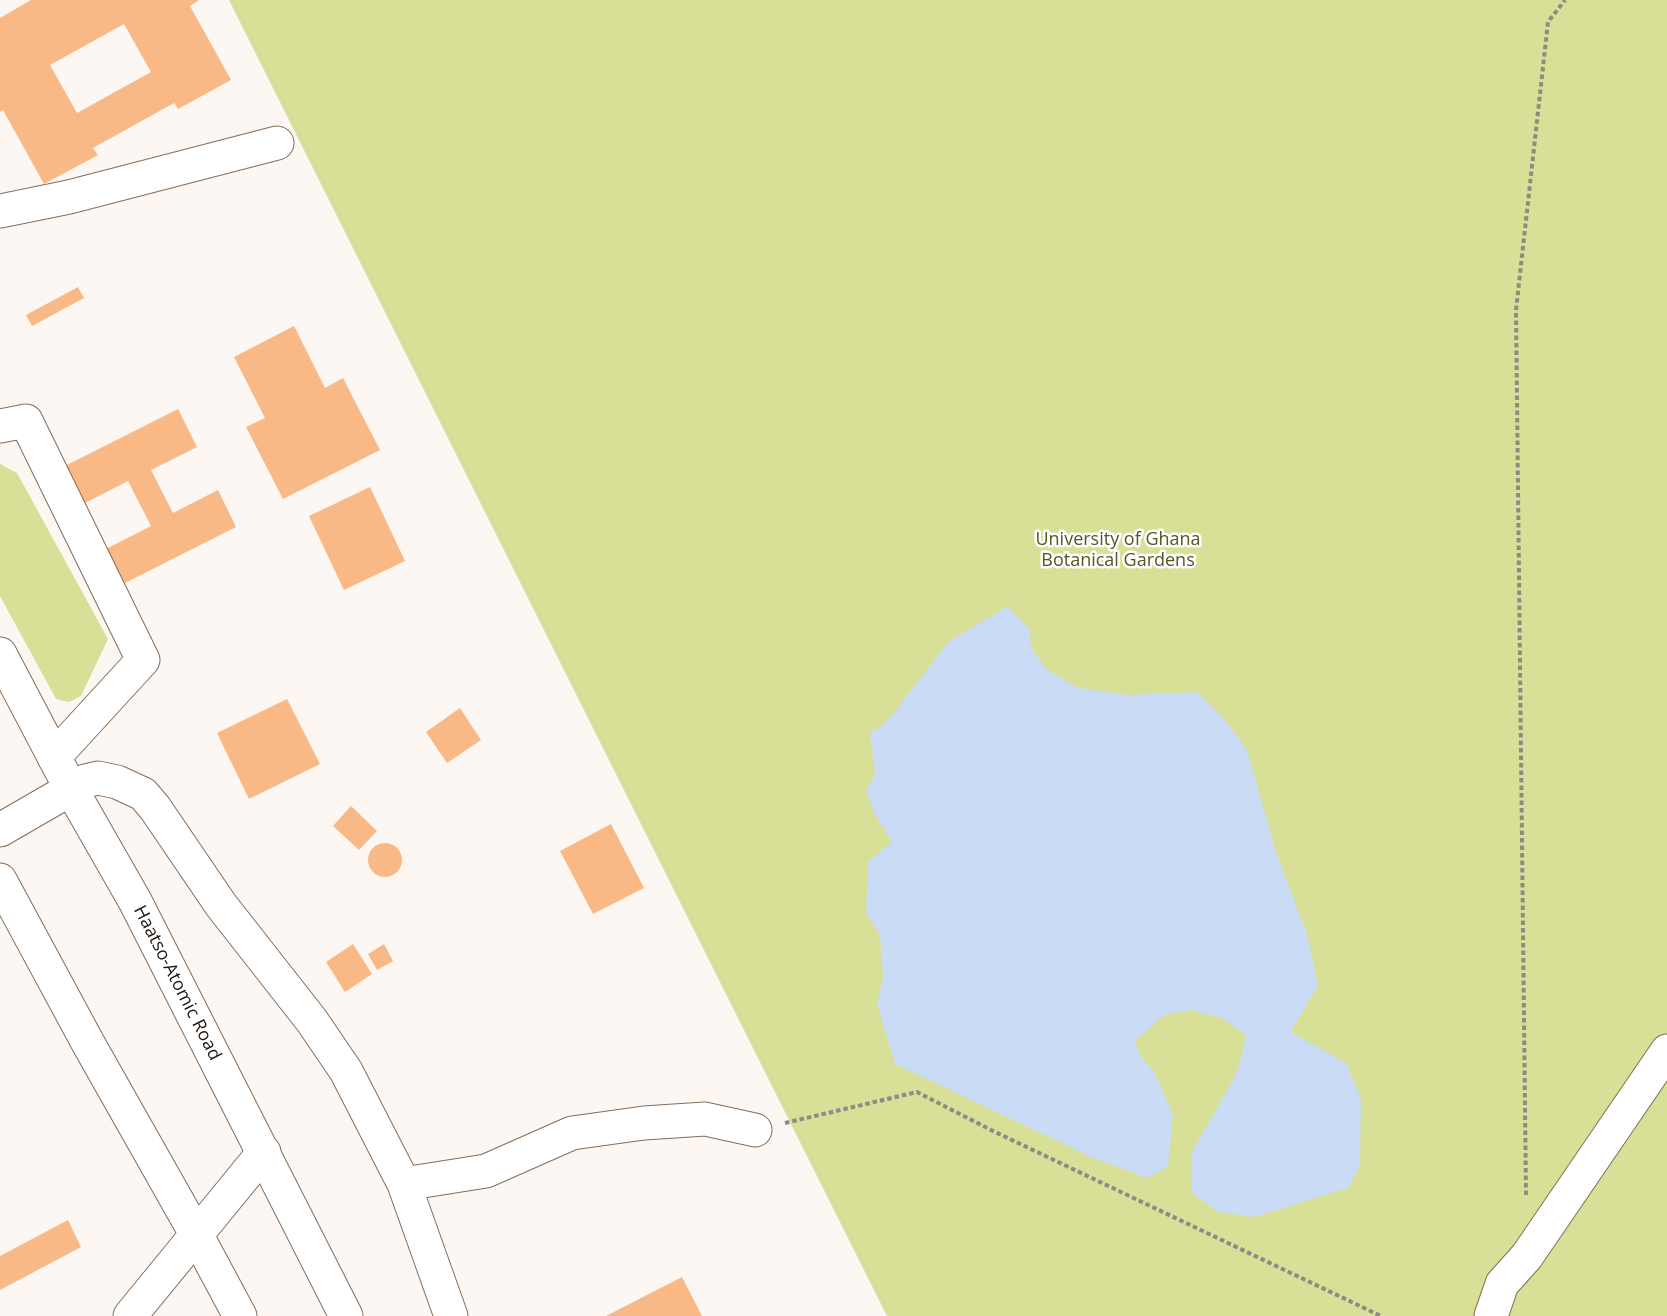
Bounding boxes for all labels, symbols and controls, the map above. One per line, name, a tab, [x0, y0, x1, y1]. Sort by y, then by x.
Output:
park label: University of Ghana Botanical Gardens	[1035, 529, 1201, 572]
street label: Haatso-Atomic Road	[129, 902, 225, 1064]

